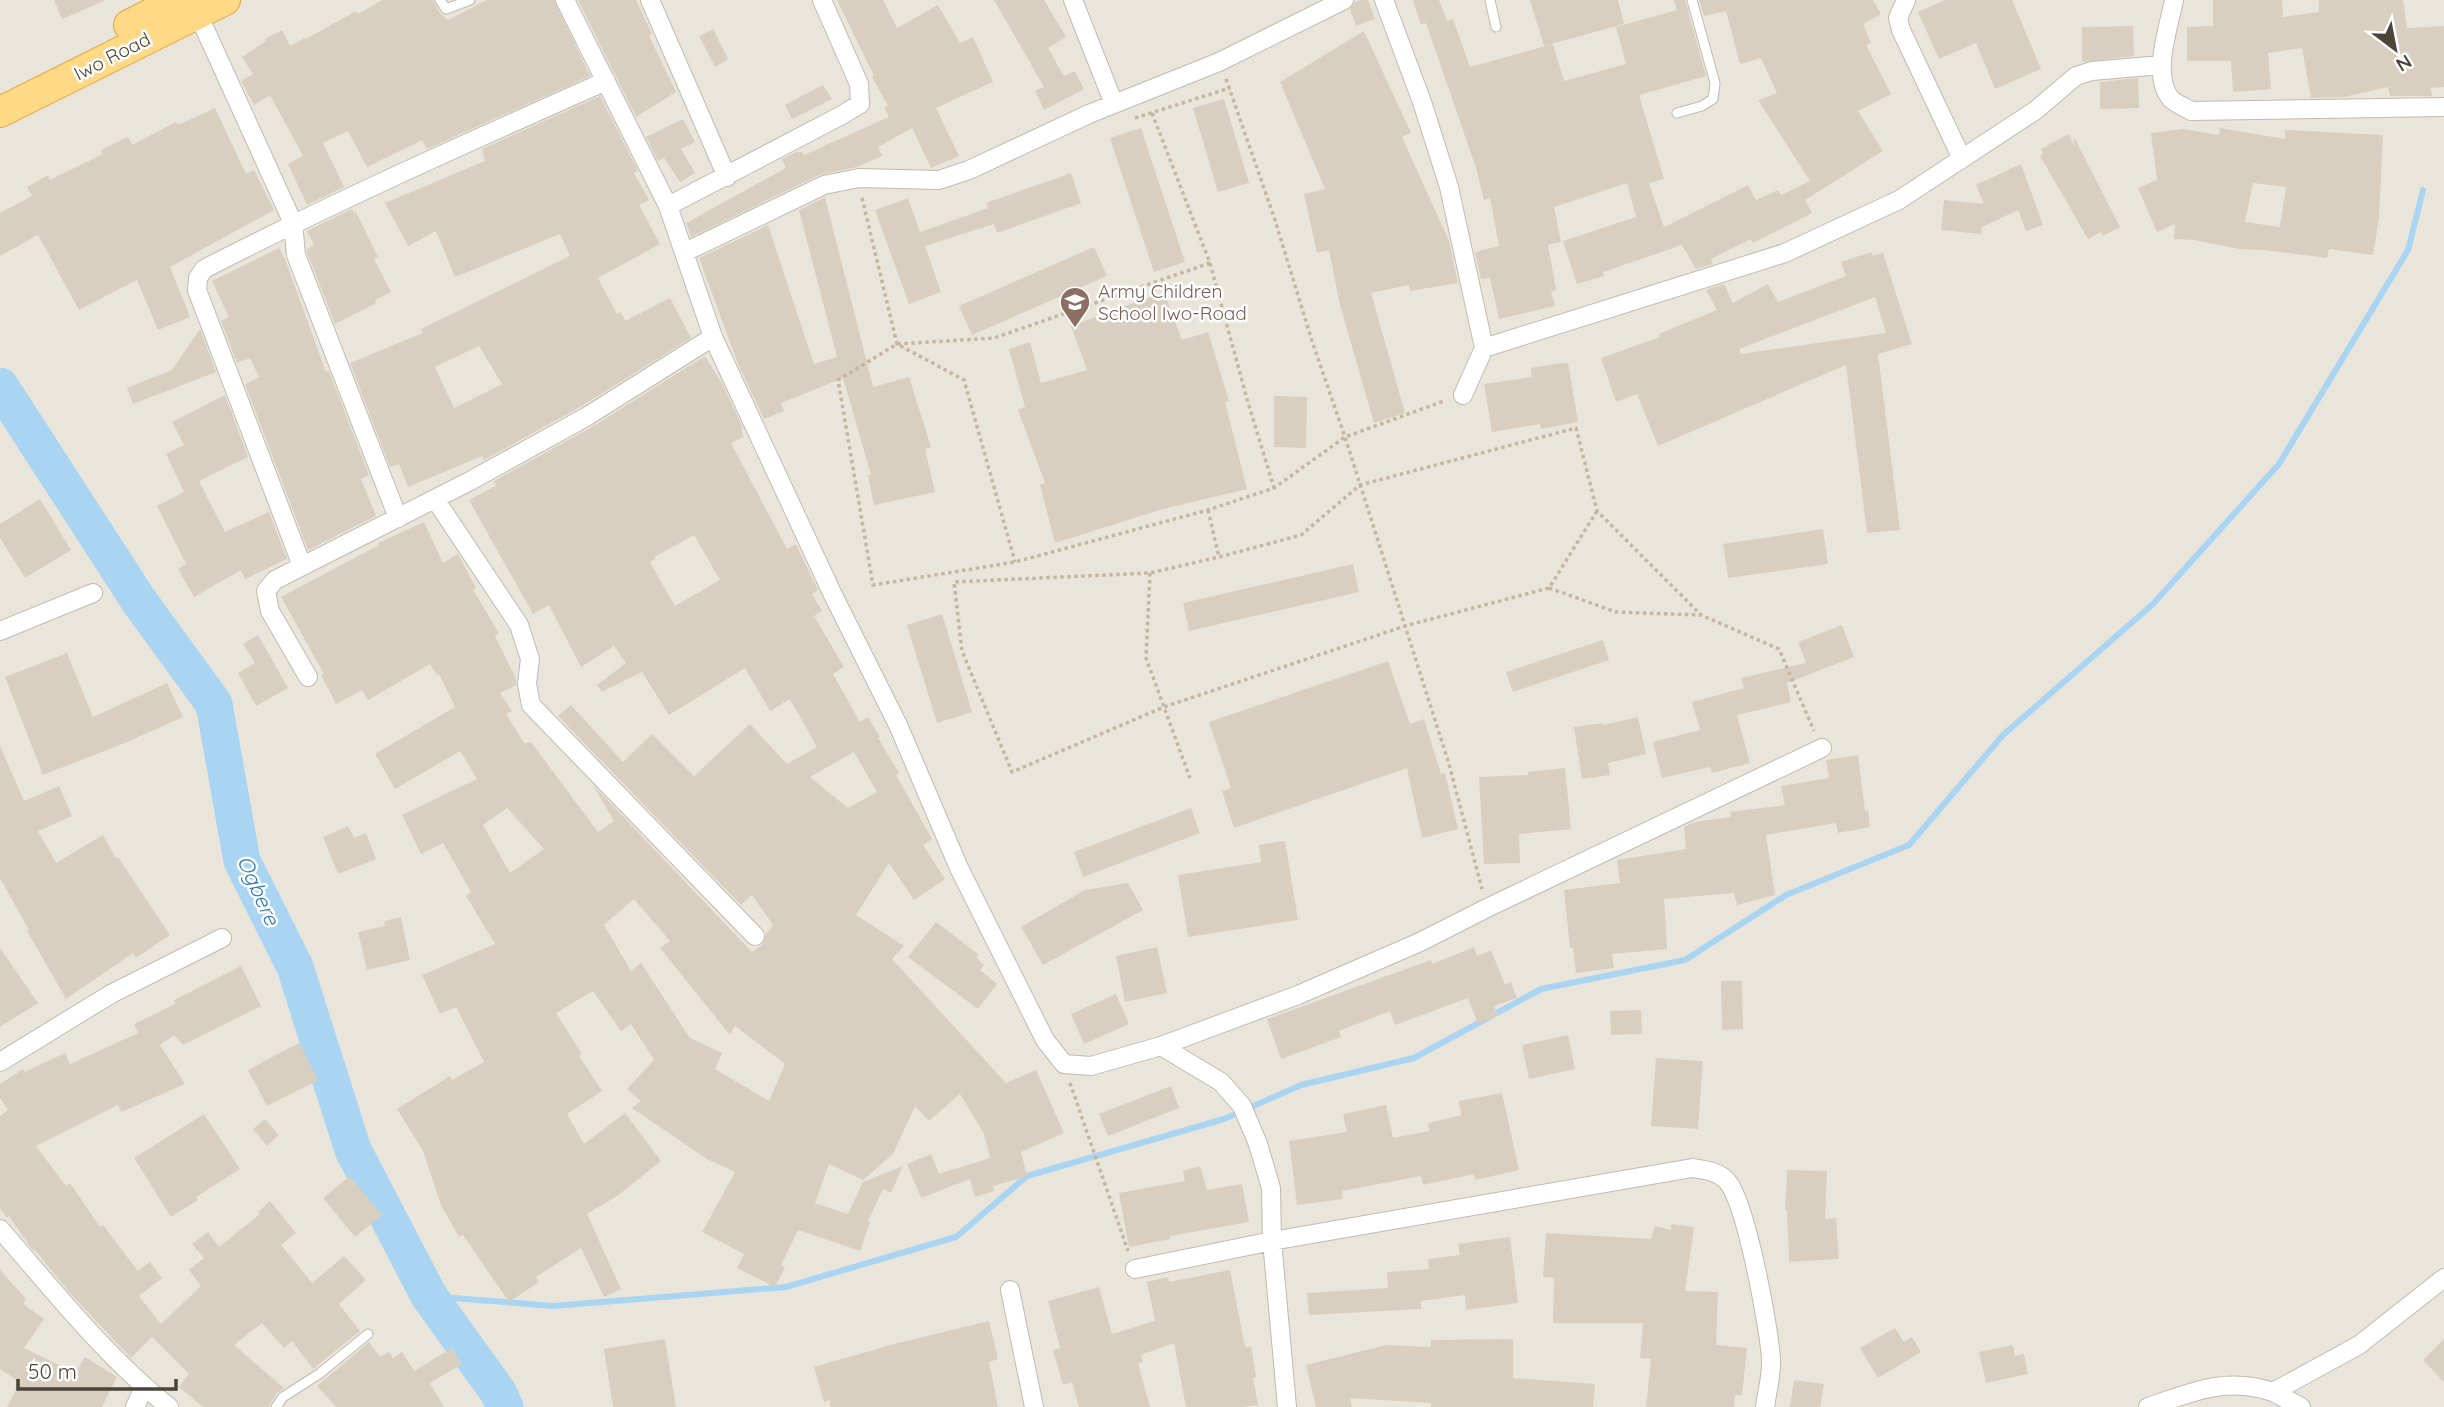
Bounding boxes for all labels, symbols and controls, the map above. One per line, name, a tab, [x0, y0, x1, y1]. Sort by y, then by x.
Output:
north arrow	[2360, 14, 2430, 84]
street label: Iwo Road	[70, 27, 154, 85]
text: N	[2392, 50, 2416, 77]
place label: Army Children School Iwo-Road	[1098, 279, 1247, 325]
school or university icon: Army Children School Iwo-Road	[1058, 285, 1092, 329]
water label: Ogbere	[232, 851, 286, 930]
scale bar	[18, 1348, 175, 1392]
text: 50 m	[28, 1358, 77, 1384]

